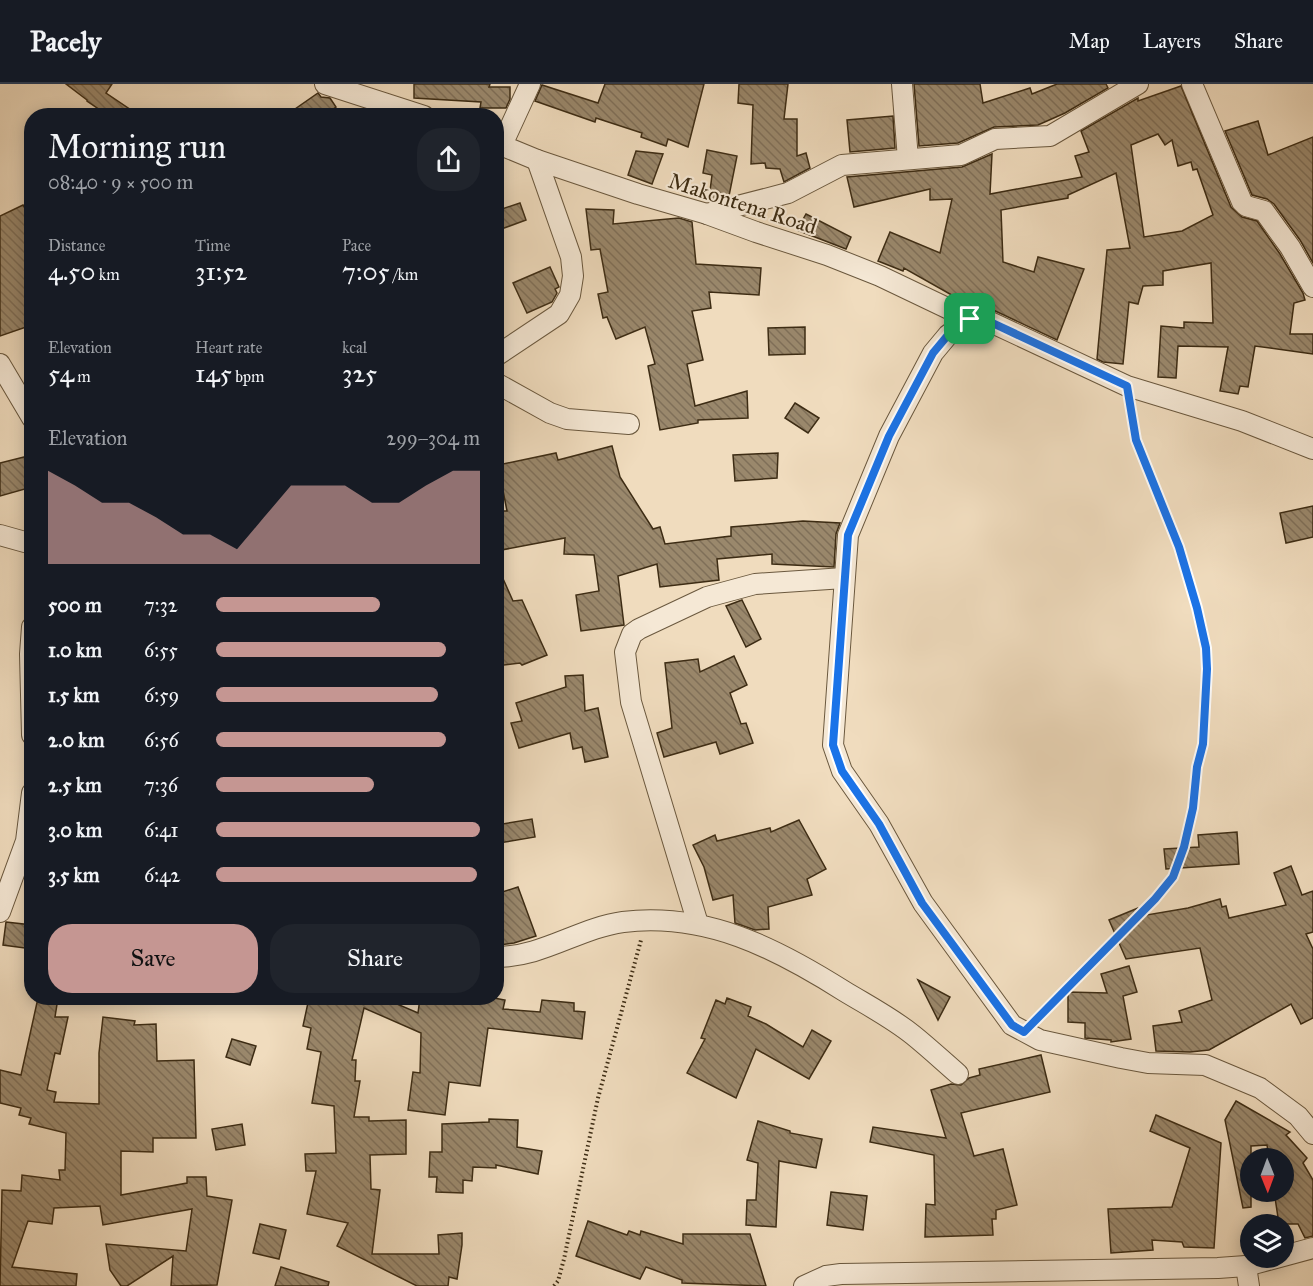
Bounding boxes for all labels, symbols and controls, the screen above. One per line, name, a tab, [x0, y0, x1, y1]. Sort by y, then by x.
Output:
text: Pacely	[30, 24, 101, 59]
text: Map	[1069, 28, 1110, 54]
text: Layers	[1143, 28, 1201, 54]
text: Share	[1234, 28, 1283, 54]
text: Morning run	[48, 127, 226, 167]
button: share	[417, 128, 480, 191]
street label: Makontena Road	[665, 167, 821, 240]
text: 08:40 · 9 × 500 m	[48, 170, 193, 194]
text: Distance	[48, 236, 105, 255]
text: Time	[195, 236, 230, 255]
text: Pace	[342, 236, 371, 255]
text: 4.50	[48, 255, 95, 287]
text: 31:52	[195, 255, 247, 287]
text: 7:05	[342, 255, 390, 287]
text: km	[95, 265, 120, 284]
text: /km	[390, 265, 418, 284]
pin	[944, 293, 995, 344]
icon: arrive	[953, 302, 986, 335]
text: Elevation	[48, 338, 112, 357]
text: Heart rate	[195, 338, 262, 357]
text: kcal	[342, 338, 367, 357]
text: 54	[48, 357, 74, 389]
text: 145	[195, 357, 232, 389]
text: 325	[342, 357, 377, 389]
text: m	[74, 367, 91, 386]
text: bpm	[232, 367, 264, 386]
text: Elevation	[48, 426, 127, 450]
text: 299–304 m	[386, 426, 480, 450]
text: 500 m	[48, 593, 102, 617]
text: 7:32	[144, 593, 178, 617]
text: 1.0 km	[48, 638, 102, 662]
text: 6:55	[144, 638, 178, 662]
text: 1.5 km	[48, 683, 99, 707]
text: 6:59	[144, 683, 179, 707]
text: 2.0 km	[48, 728, 104, 752]
text: 6:56	[144, 728, 179, 752]
text: 2.5 km	[48, 773, 102, 797]
text: 7:36	[144, 773, 178, 797]
text: 3.0 km	[48, 818, 102, 842]
text: 6:41	[144, 818, 178, 842]
text: 3.5 km	[48, 863, 100, 887]
text: 6:42	[144, 863, 180, 887]
button: Save	[48, 924, 258, 993]
button: Share	[270, 924, 480, 993]
north arrow	[1240, 1148, 1294, 1202]
map controls	[1240, 1148, 1294, 1268]
button: layers	[1240, 1214, 1294, 1268]

